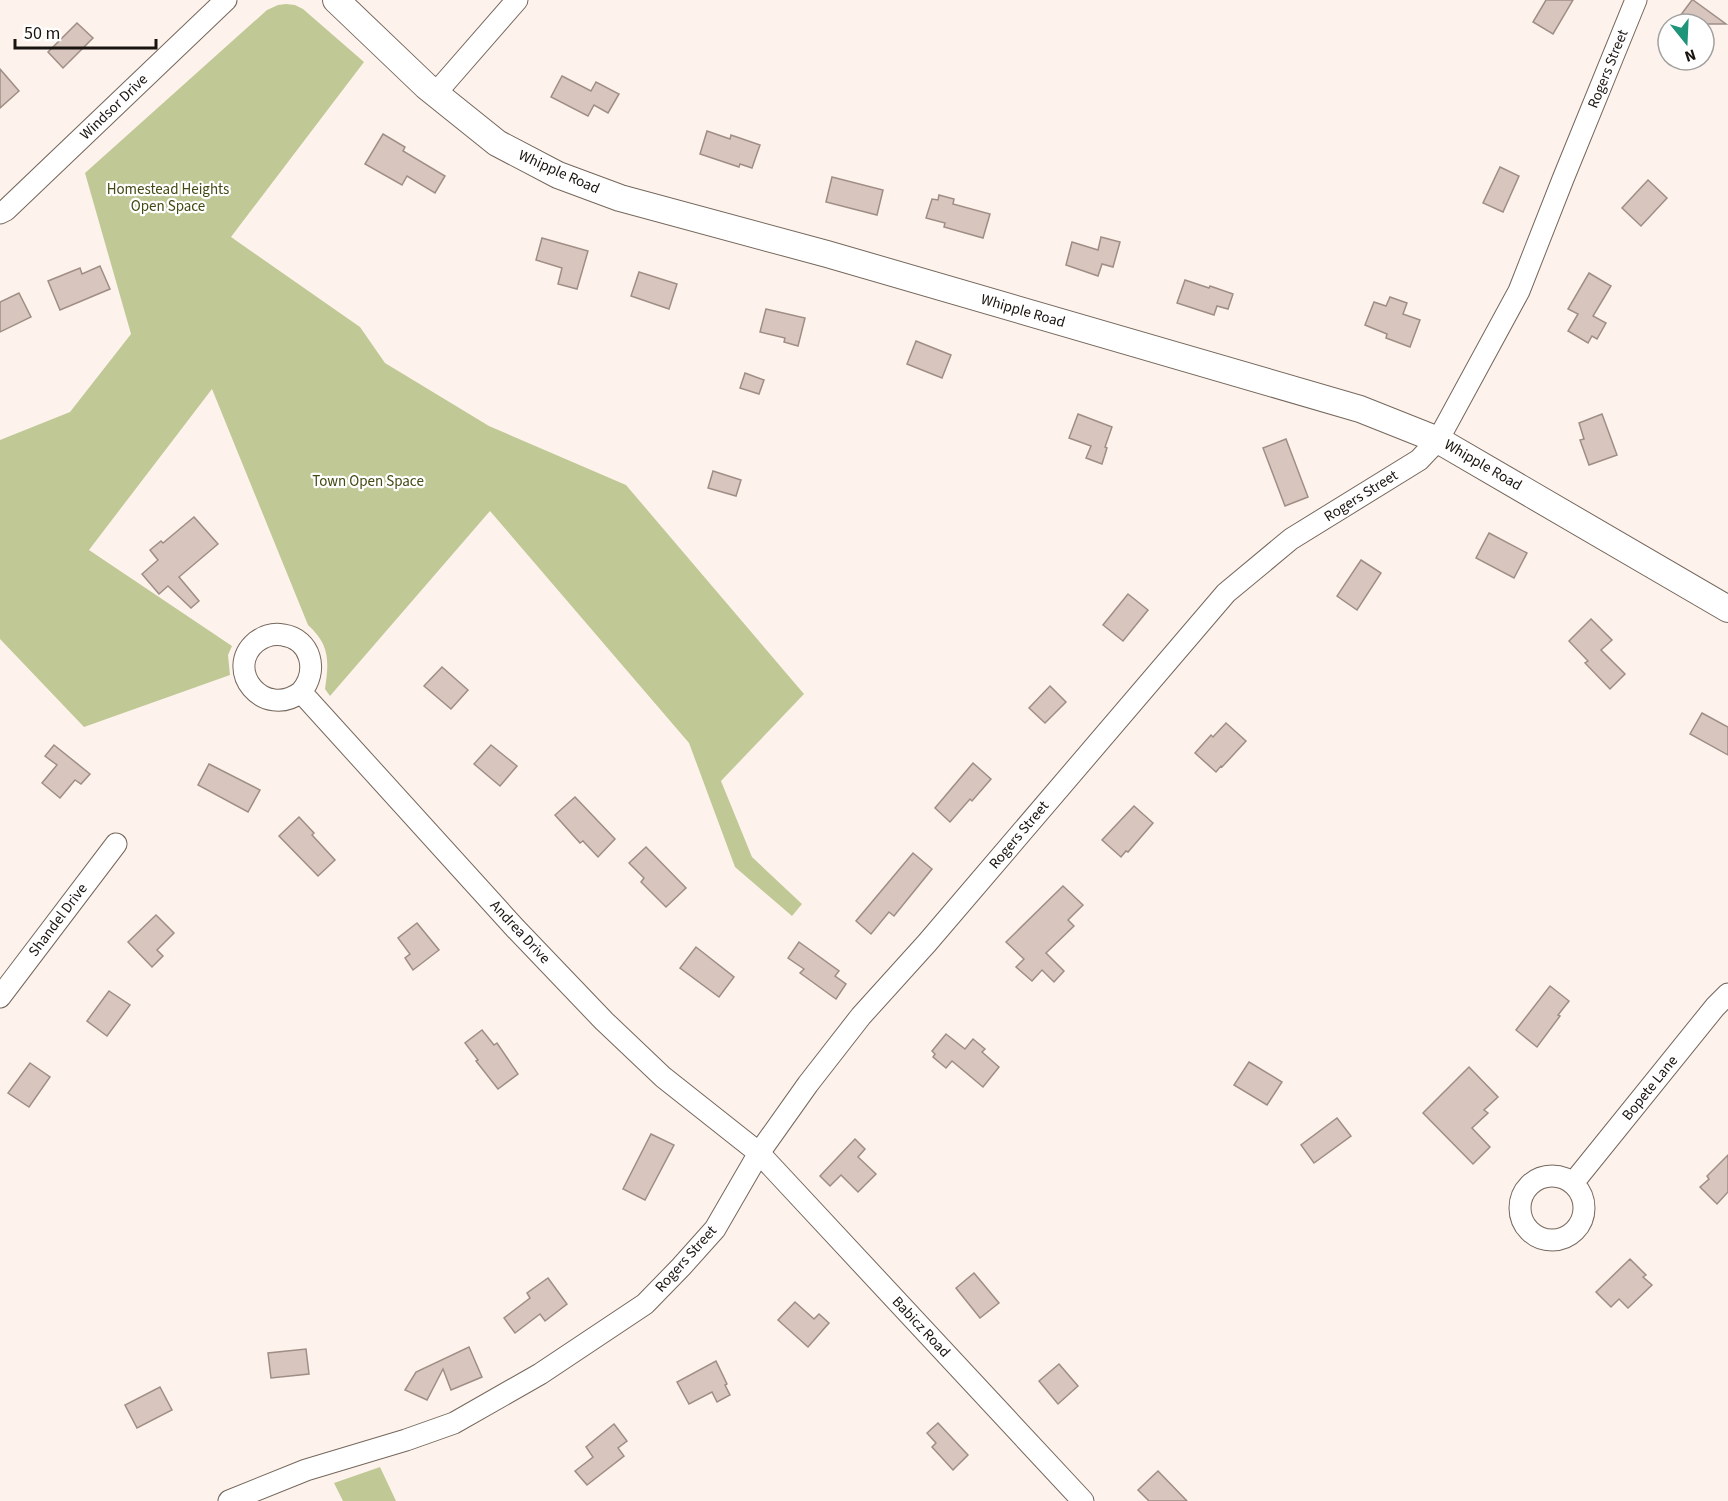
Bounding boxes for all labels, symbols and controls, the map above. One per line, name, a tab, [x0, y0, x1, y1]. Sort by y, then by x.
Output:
scale bar	[15, 12, 156, 50]
north arrow	[1656, 12, 1716, 72]
text: 50 m	[24, 21, 60, 46]
street label: Rogers Street	[1583, 26, 1633, 112]
text: N	[1682, 43, 1699, 67]
street label: Windsor Drive	[75, 69, 153, 145]
street label: Whipple Road	[515, 145, 603, 199]
park label: Homestead Heights Open Space	[107, 179, 229, 217]
street label: Whipple Road	[978, 289, 1068, 333]
street label: Whipple Road	[1440, 434, 1526, 496]
street label: Rogers Street	[1320, 465, 1402, 527]
park label: Town Open Space	[312, 471, 424, 492]
street label: Rogers Street	[984, 796, 1054, 874]
street label: Shandel Drive	[23, 879, 93, 961]
street label: Andrea Drive	[485, 896, 555, 968]
street label: Bopete Lane	[1617, 1051, 1683, 1125]
street label: Rogers Street	[650, 1221, 722, 1297]
street label: Babicz Road	[887, 1292, 955, 1362]

